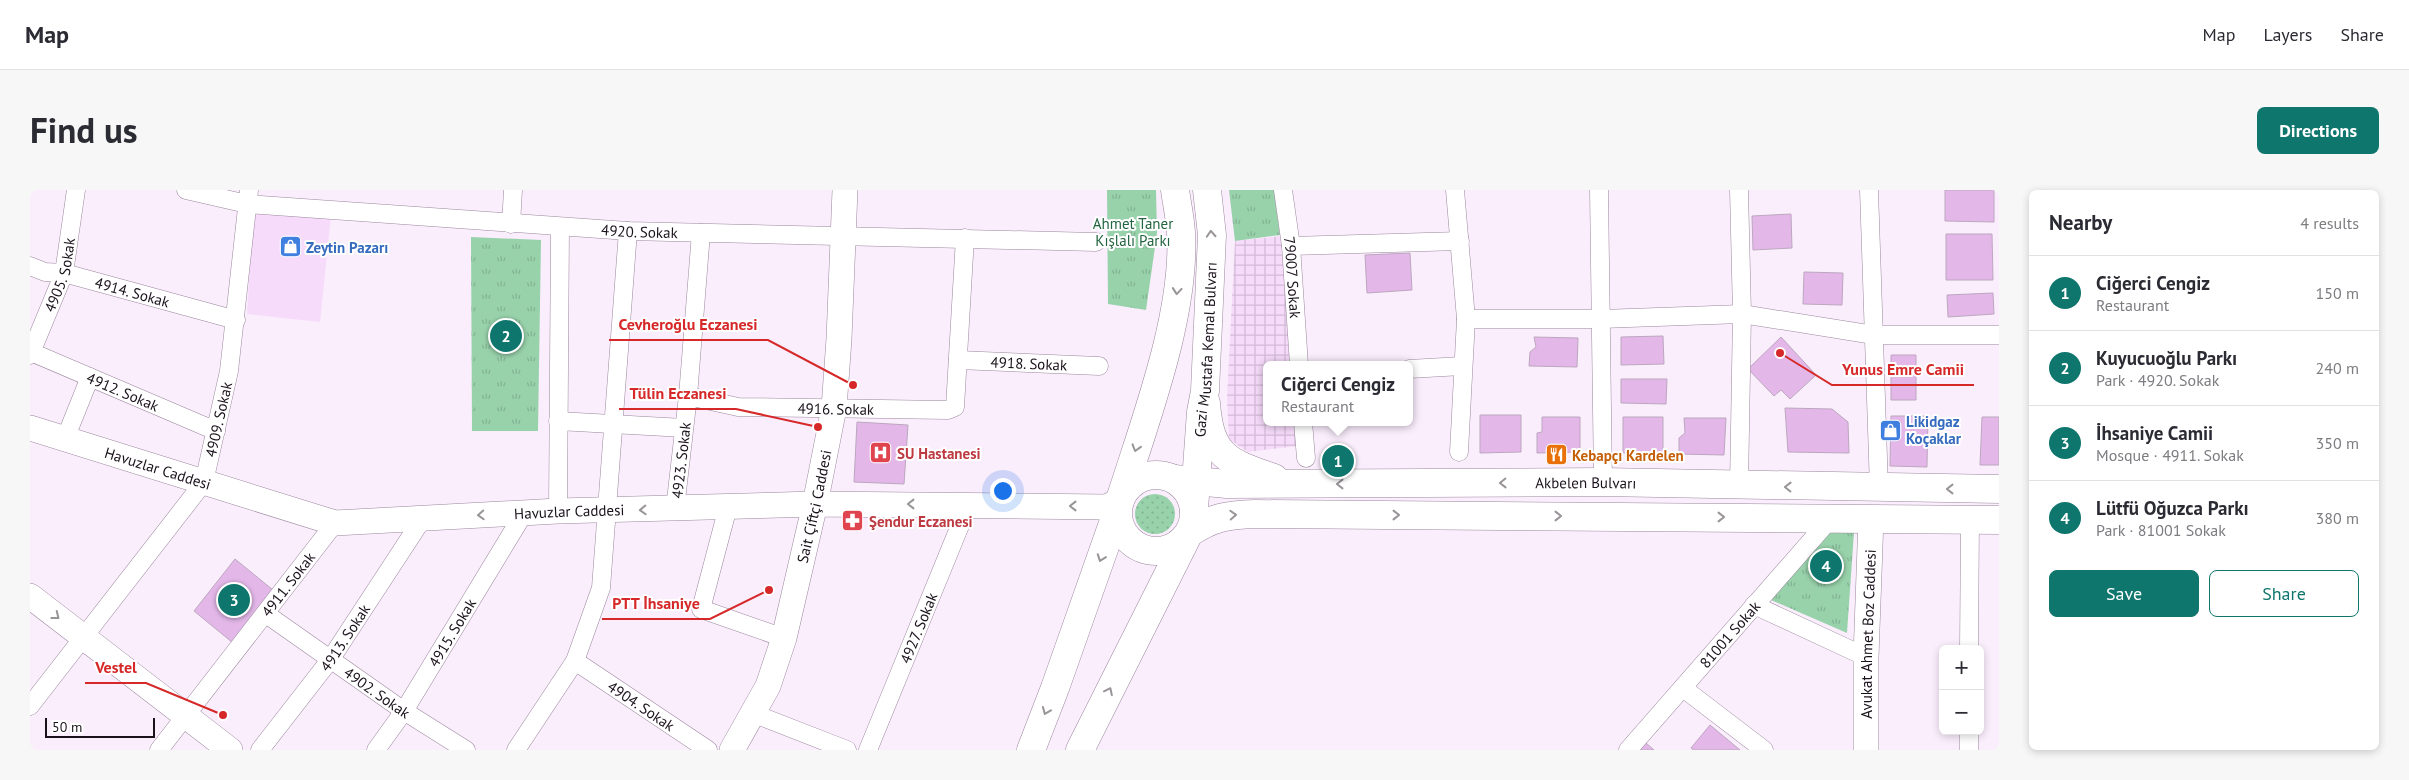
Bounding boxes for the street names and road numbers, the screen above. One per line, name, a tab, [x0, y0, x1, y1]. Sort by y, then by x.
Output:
street label: 4920. Sokak	[601, 220, 679, 242]
street label: 79007 Sokak	[1280, 235, 1305, 320]
street label: 4905. Sokak	[39, 236, 79, 315]
street label: Gazi Mustafa Kemal Bulvarı	[1190, 261, 1220, 438]
street label: 4914. Sokak	[93, 272, 173, 311]
street label: 4918. Sokak	[990, 352, 1068, 374]
street label: 4912. Sokak	[84, 367, 163, 415]
street label: 4909. Sokak	[200, 379, 236, 459]
street label: 4916. Sokak	[797, 398, 875, 418]
street label: 4923. Sokak	[667, 420, 695, 499]
street label: Havuzlar Caddesi	[102, 442, 213, 493]
street label: Sait Çiftçi Caddesi	[792, 448, 835, 565]
street label: Akbelen Bulvarı	[1535, 472, 1636, 492]
street label: Havuzlar Caddesi	[514, 500, 625, 523]
street label: 4911. Sokak	[257, 547, 319, 620]
street label: Avukat Ahmet Boz Caddesi	[1857, 549, 1879, 719]
street label: 4927. Sokak	[895, 589, 941, 666]
street label: 4915. Sokak	[424, 594, 480, 670]
street label: 81001 Sokak	[1695, 596, 1764, 672]
street label: 4913. Sokak	[316, 599, 374, 675]
street label: 4902. Sokak	[340, 662, 415, 722]
street label: 4904. Sokak	[604, 676, 679, 735]

